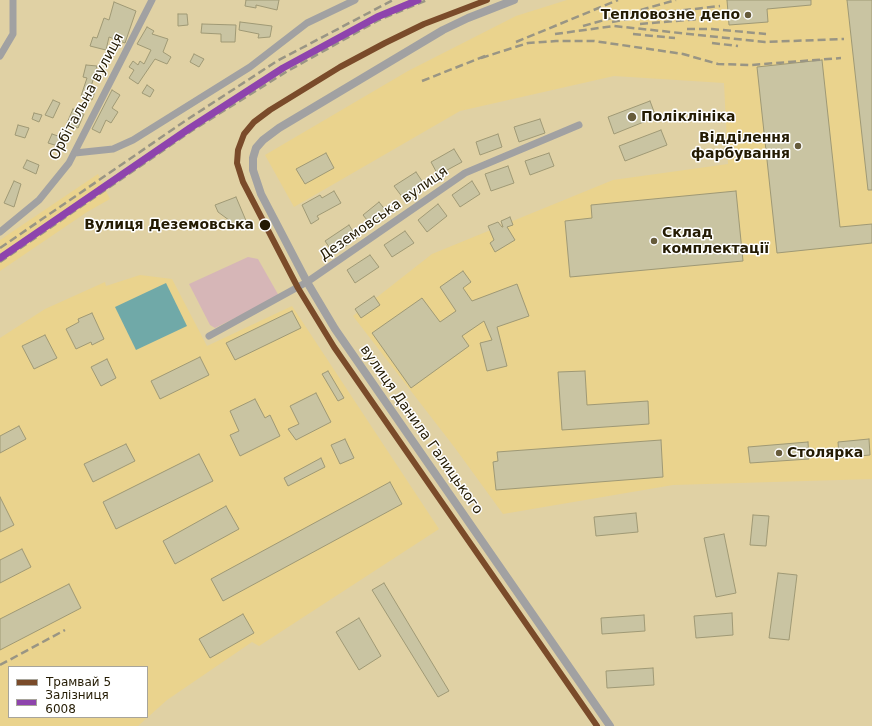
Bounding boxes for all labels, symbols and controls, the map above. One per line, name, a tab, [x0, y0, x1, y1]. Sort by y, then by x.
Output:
place label: Тепловозне депо	[601, 7, 740, 23]
marker: Тепловозне депо	[743, 10, 753, 20]
street label: Орбітальна вулиця	[46, 31, 128, 163]
place label: Поліклініка	[641, 109, 735, 125]
marker: Поліклініка	[626, 111, 638, 123]
place label: Відділення фарбування	[691, 130, 790, 162]
marker: Відділення фарбування	[793, 141, 803, 151]
street label: Деземовська вулиця	[317, 163, 451, 265]
place label: Вулиця Деземовська	[84, 217, 254, 233]
marker: Вулиця Деземовська	[258, 218, 272, 232]
place label: Склад комплектації	[662, 225, 769, 258]
marker: Склад комплектації	[649, 236, 659, 246]
street label: вулиця Данила Галицького	[356, 342, 486, 518]
place label: Столярка	[787, 445, 863, 461]
marker: Столярка	[774, 448, 784, 458]
legend	[8, 666, 148, 718]
text: Трамвай 5	[46, 675, 111, 689]
text: Залізниця 6008	[45, 688, 109, 716]

